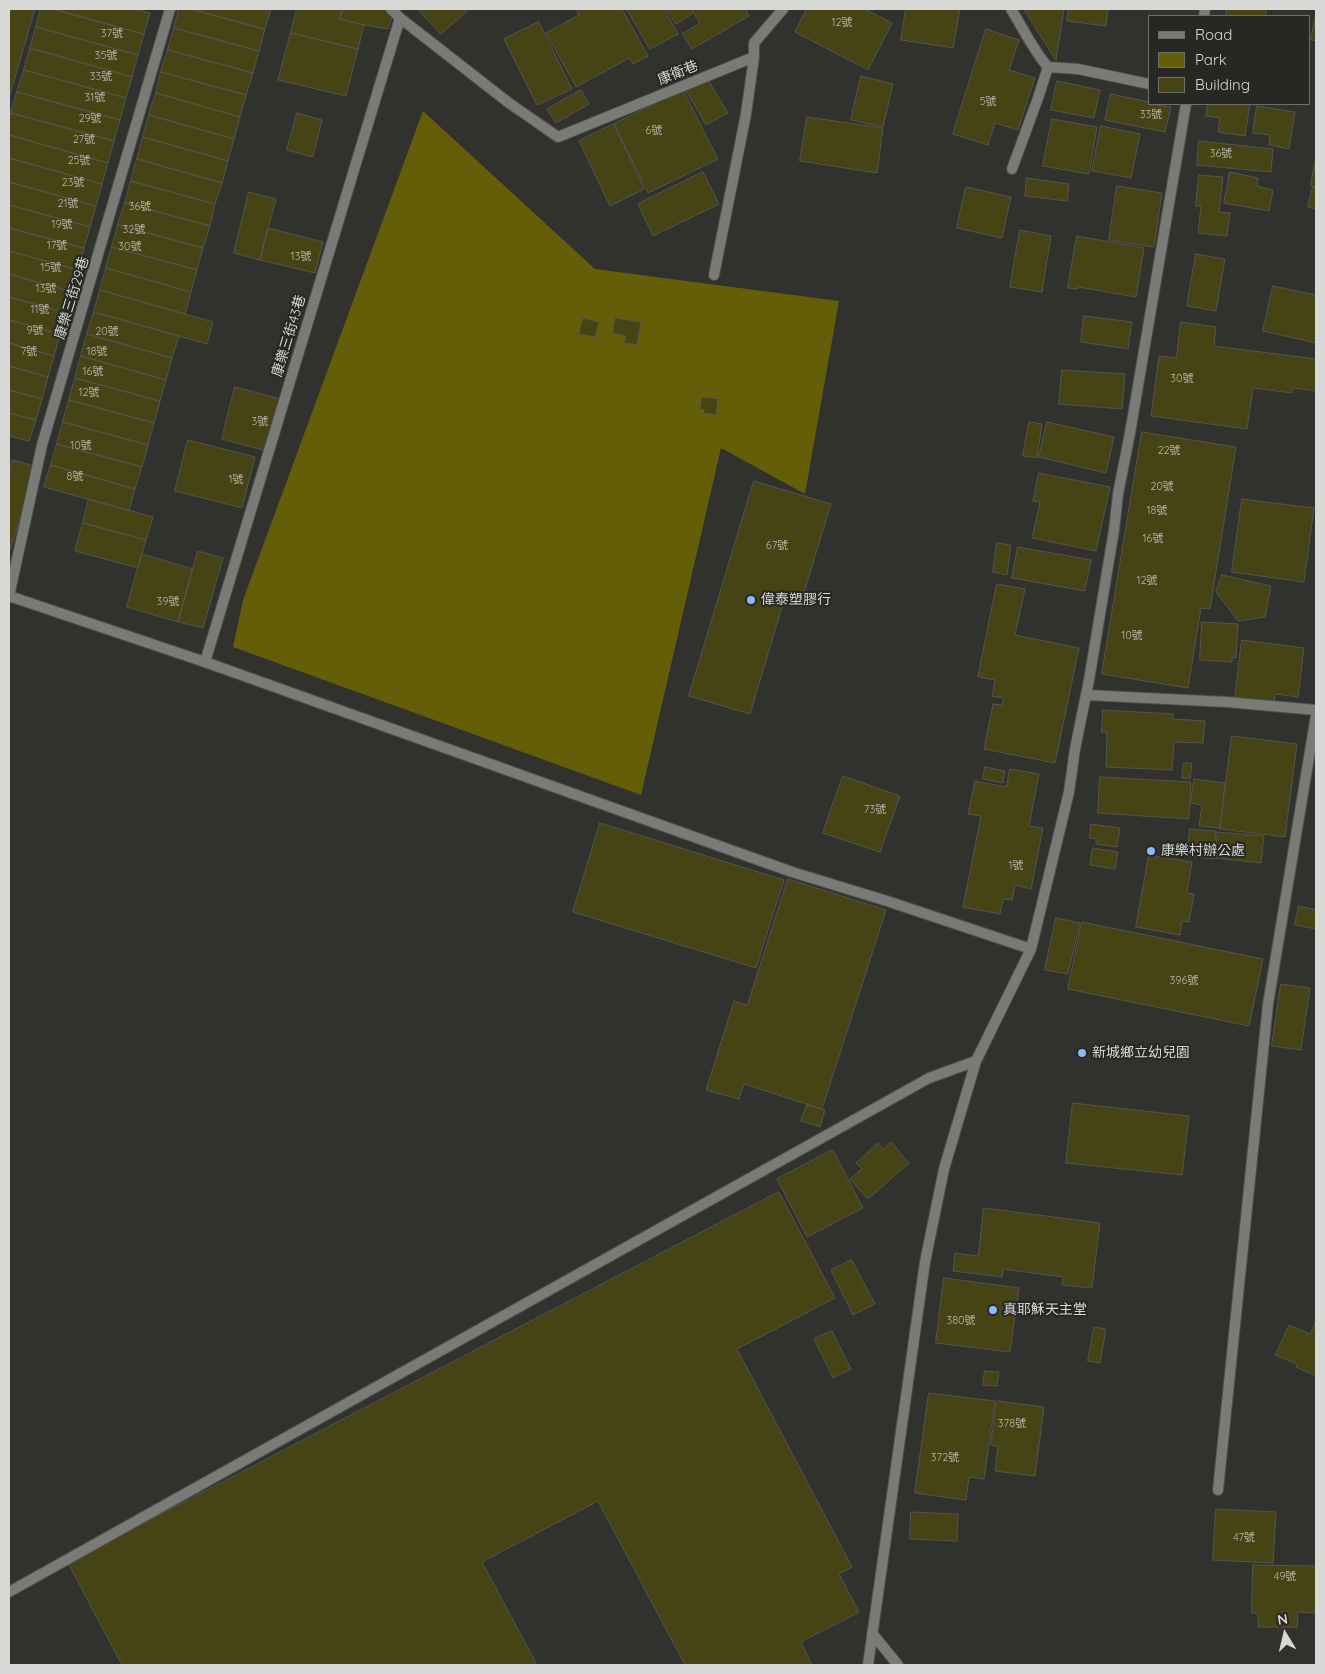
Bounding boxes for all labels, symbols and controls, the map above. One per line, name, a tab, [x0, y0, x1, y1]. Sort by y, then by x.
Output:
legend	[1148, 15, 1310, 105]
house number: 12號	[831, 16, 853, 30]
text: Road	[1195, 25, 1232, 44]
house number: 37號	[101, 27, 123, 41]
house number: 35號	[95, 49, 117, 63]
text: Park	[1195, 50, 1227, 69]
street label: 康衛巷	[655, 57, 701, 89]
house number: 33號	[90, 70, 112, 84]
text: Building	[1195, 75, 1250, 94]
house number: 31號	[85, 91, 105, 105]
house number: 5號	[980, 95, 996, 109]
house number: 33號	[1140, 108, 1162, 122]
house number: 29號	[78, 112, 102, 126]
house number: 6號	[646, 124, 662, 138]
house number: 27號	[73, 133, 95, 147]
house number: 36號	[1210, 147, 1232, 161]
house number: 25號	[67, 154, 91, 168]
house number: 23號	[62, 176, 84, 190]
house number: 21號	[57, 197, 79, 211]
house number: 36號	[129, 200, 151, 214]
house number: 19號	[51, 218, 73, 232]
house number: 32號	[123, 223, 145, 237]
house number: 17號	[47, 239, 67, 253]
house number: 30號	[118, 240, 142, 254]
house number: 13號	[291, 250, 311, 264]
street label: 康樂三街29巷	[51, 255, 93, 341]
house number: 15號	[40, 261, 62, 275]
house number: 13號	[36, 282, 56, 296]
street label: 康樂三街43巷	[269, 293, 309, 379]
house number: 11號	[30, 303, 50, 317]
house number: 9號	[26, 324, 44, 338]
house number: 20號	[95, 325, 119, 339]
house number: 7號	[21, 345, 37, 359]
house number: 18號	[86, 345, 108, 359]
house number: 16號	[83, 365, 103, 379]
house number: 30號	[1170, 372, 1194, 386]
house number: 12號	[78, 386, 100, 400]
house number: 3號	[252, 415, 268, 429]
house number: 10號	[70, 439, 92, 453]
house number: 22號	[1157, 444, 1181, 458]
house number: 8號	[67, 470, 83, 484]
house number: 1號	[228, 473, 244, 487]
house number: 20號	[1150, 480, 1174, 494]
house number: 18號	[1146, 504, 1168, 518]
house number: 16號	[1143, 532, 1163, 546]
house number: 67號	[766, 539, 788, 553]
house number: 12號	[1136, 574, 1158, 588]
place label: 偉泰塑膠行	[761, 592, 831, 608]
marker: 偉泰塑膠行	[745, 594, 757, 606]
house number: 39號	[157, 595, 179, 609]
house number: 10號	[1121, 629, 1143, 643]
house number: 73號	[864, 803, 886, 817]
place label: 康樂村辦公處	[1161, 843, 1245, 859]
marker: 康樂村辦公處	[1145, 845, 1157, 857]
house number: 1號	[1008, 859, 1024, 873]
house number: 396號	[1170, 974, 1198, 988]
place label: 新城鄉立幼兒園	[1092, 1045, 1190, 1061]
marker: 新城鄉立幼兒園	[1076, 1047, 1088, 1059]
place label: 真耶穌天主堂	[1003, 1302, 1087, 1318]
marker: 真耶穌天主堂	[987, 1304, 999, 1316]
house number: 380號	[946, 1314, 976, 1328]
house number: 378號	[998, 1417, 1026, 1431]
house number: 372號	[931, 1451, 959, 1465]
house number: 47號	[1233, 1531, 1255, 1545]
house number: 49號	[1274, 1570, 1296, 1584]
north arrow	[1260, 1609, 1310, 1659]
text: N	[1276, 1609, 1289, 1629]

